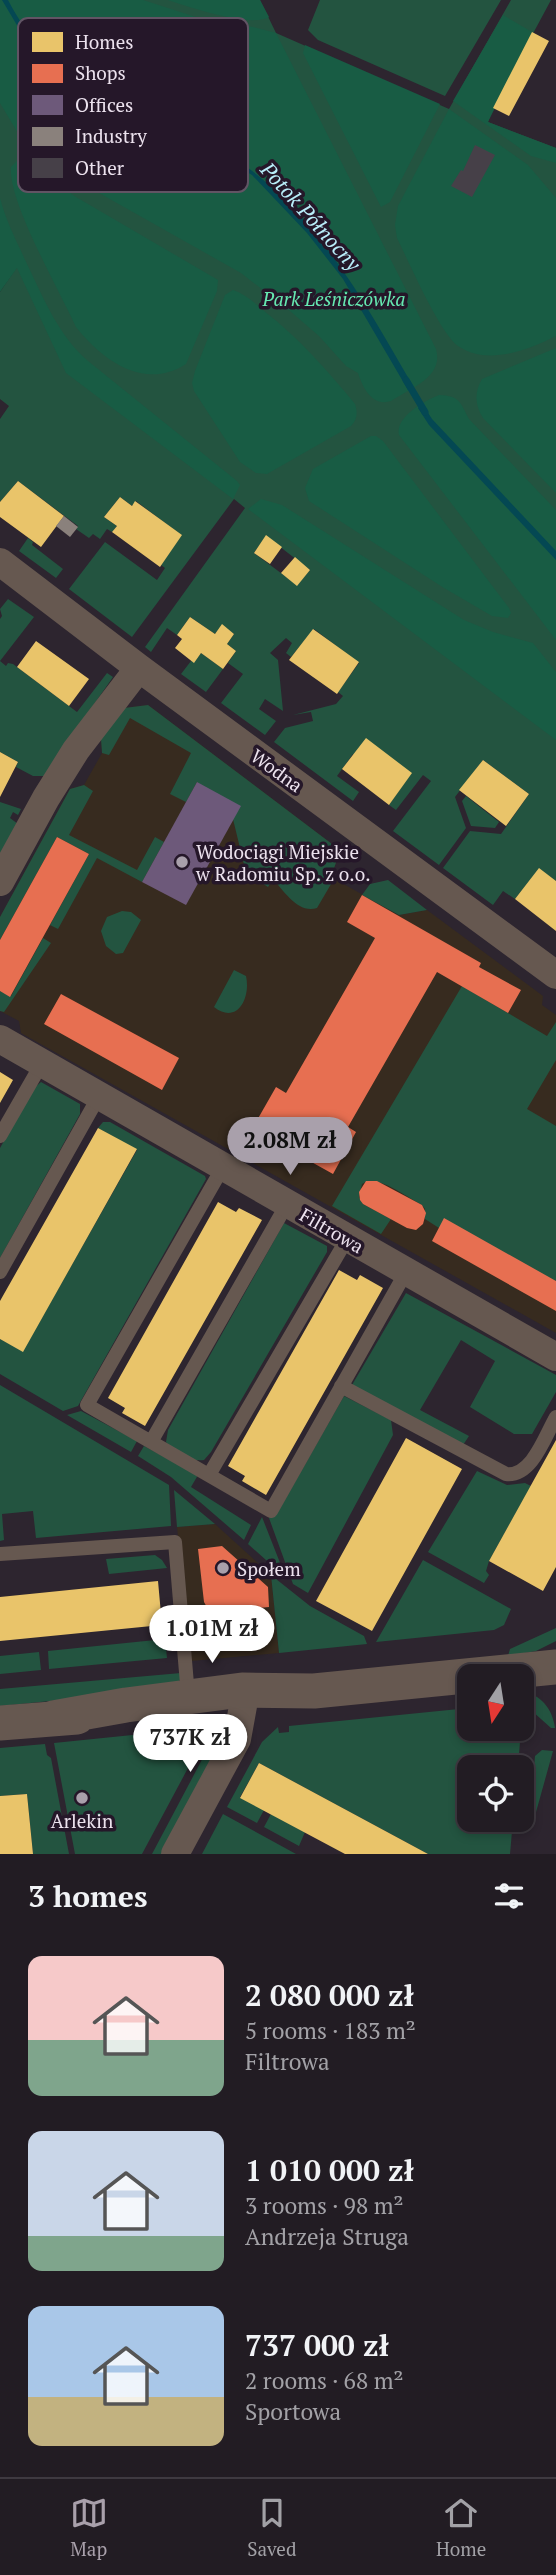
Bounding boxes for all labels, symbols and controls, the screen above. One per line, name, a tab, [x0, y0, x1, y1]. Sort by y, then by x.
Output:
legend	[18, 18, 248, 192]
text: Homes	[75, 29, 134, 54]
text: Shops	[75, 60, 126, 85]
text: Offices	[75, 92, 133, 117]
text: Industry	[75, 123, 147, 148]
text: Other	[75, 155, 125, 180]
water label: Potok Północny	[254, 155, 368, 277]
park label: Park Leśniczówka	[262, 286, 405, 311]
street label: Wodna	[246, 743, 308, 798]
place label: Wodociągi Miejskie w Radomiu Sp. z o.o.	[195, 839, 370, 886]
marker: Wodociągi Miejskie w Radomiu Sp. z o.o.	[174, 854, 190, 870]
pin: 2.08M zł	[218, 1118, 362, 1177]
text: 2.08M zł	[243, 1124, 337, 1155]
street label: Filtrowa	[296, 1202, 369, 1258]
place label: Społem	[237, 1556, 301, 1581]
marker: Społem	[215, 1560, 231, 1576]
pin: 1.01M zł	[140, 1606, 284, 1665]
text: 1.01M zł	[165, 1612, 259, 1643]
north arrow	[457, 1664, 534, 1741]
map controls	[457, 1664, 534, 1832]
pin: 737K zł	[125, 1714, 255, 1774]
text: 737K zł	[149, 1721, 231, 1752]
button: locate	[457, 1755, 534, 1832]
marker: Arlekin	[74, 1790, 90, 1806]
place label: Arlekin	[51, 1808, 113, 1833]
text: 3 homes	[28, 1876, 147, 1916]
icon: filters	[490, 1877, 528, 1915]
text: 2 080 000 zł	[245, 1975, 414, 2015]
icon: home	[84, 1984, 168, 2068]
text: 5 rooms · 183 m²	[245, 2015, 416, 2046]
text: Filtrowa	[245, 2046, 330, 2077]
text: 1 010 000 zł	[245, 2150, 414, 2190]
icon: home	[84, 2159, 168, 2243]
text: 3 rooms · 98 m²	[245, 2190, 404, 2221]
text: Andrzeja Struga	[245, 2221, 409, 2252]
text: 737 000 zł	[245, 2325, 389, 2365]
icon: home	[84, 2334, 168, 2418]
text: 2 rooms · 68 m²	[245, 2365, 404, 2396]
text: Sportowa	[245, 2396, 341, 2427]
tab: Map	[70, 2494, 108, 2561]
tab: Saved	[247, 2494, 296, 2561]
tab: Home	[436, 2494, 486, 2561]

